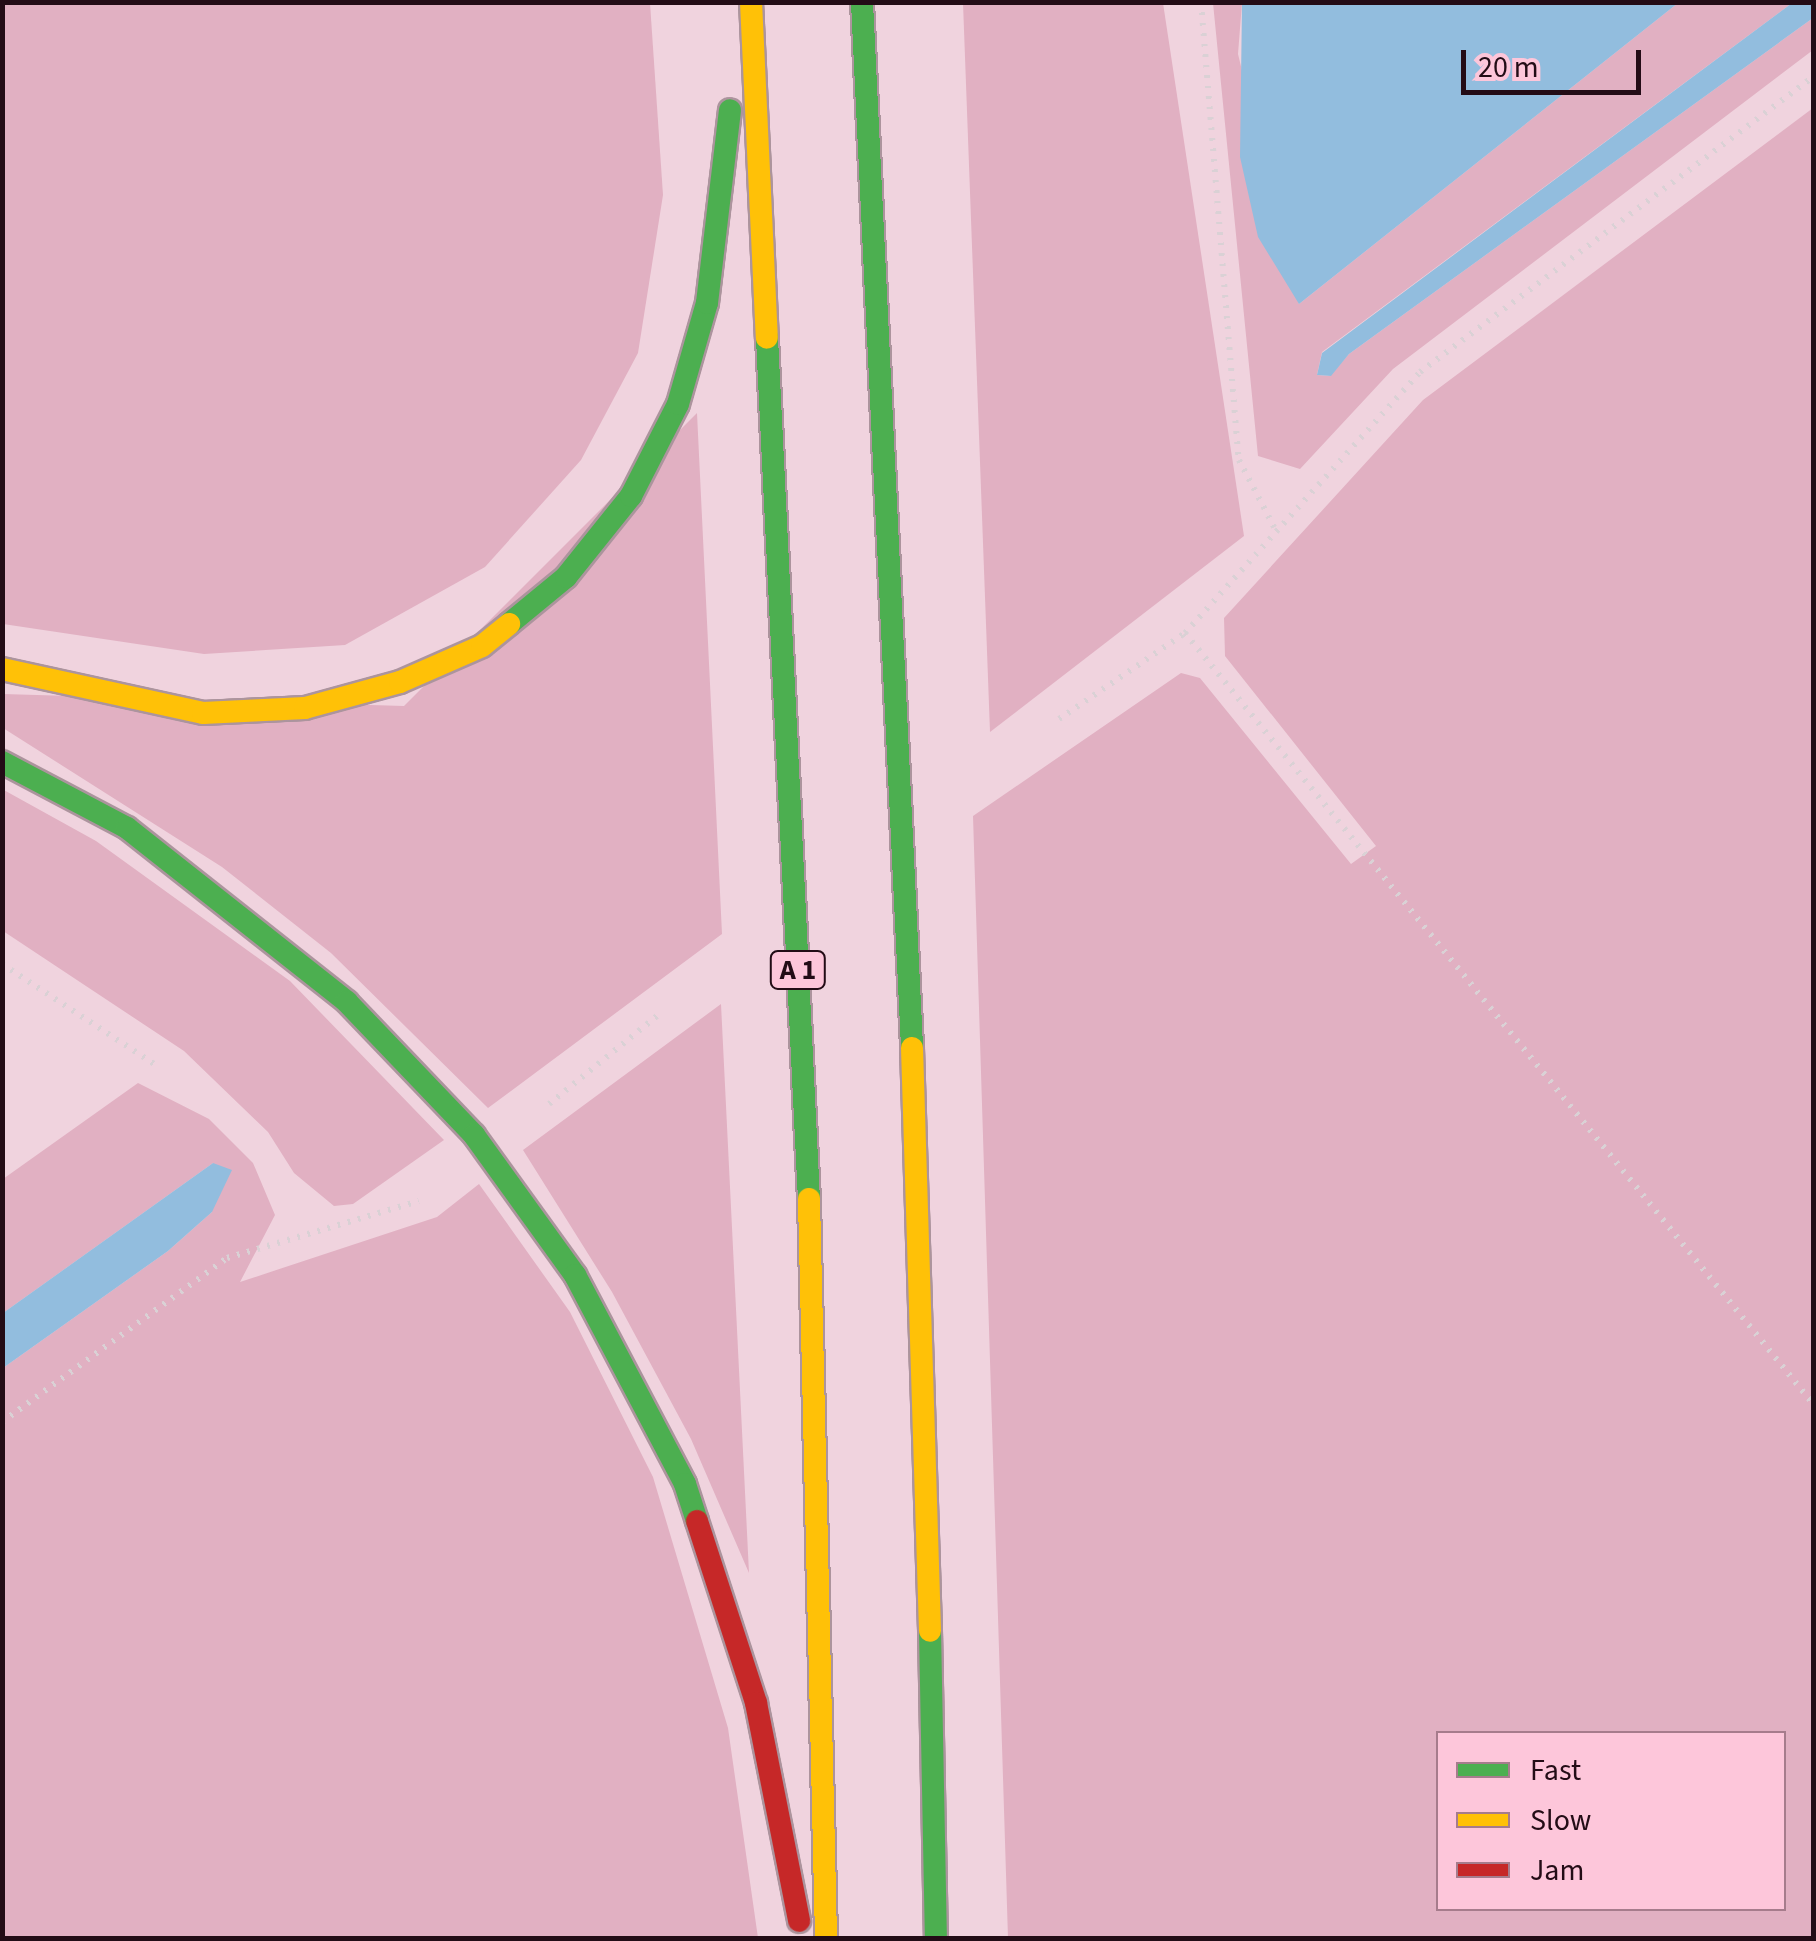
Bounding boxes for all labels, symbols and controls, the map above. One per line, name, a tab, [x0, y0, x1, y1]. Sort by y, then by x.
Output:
scale bar	[1466, 30, 1646, 92]
text: 20 m	[1478, 46, 1539, 89]
road number: A 1	[768, 947, 828, 993]
legend	[1436, 1731, 1786, 1911]
text: Fast	[1530, 1749, 1581, 1792]
text: Slow	[1530, 1799, 1591, 1842]
text: Jam	[1530, 1849, 1584, 1892]

